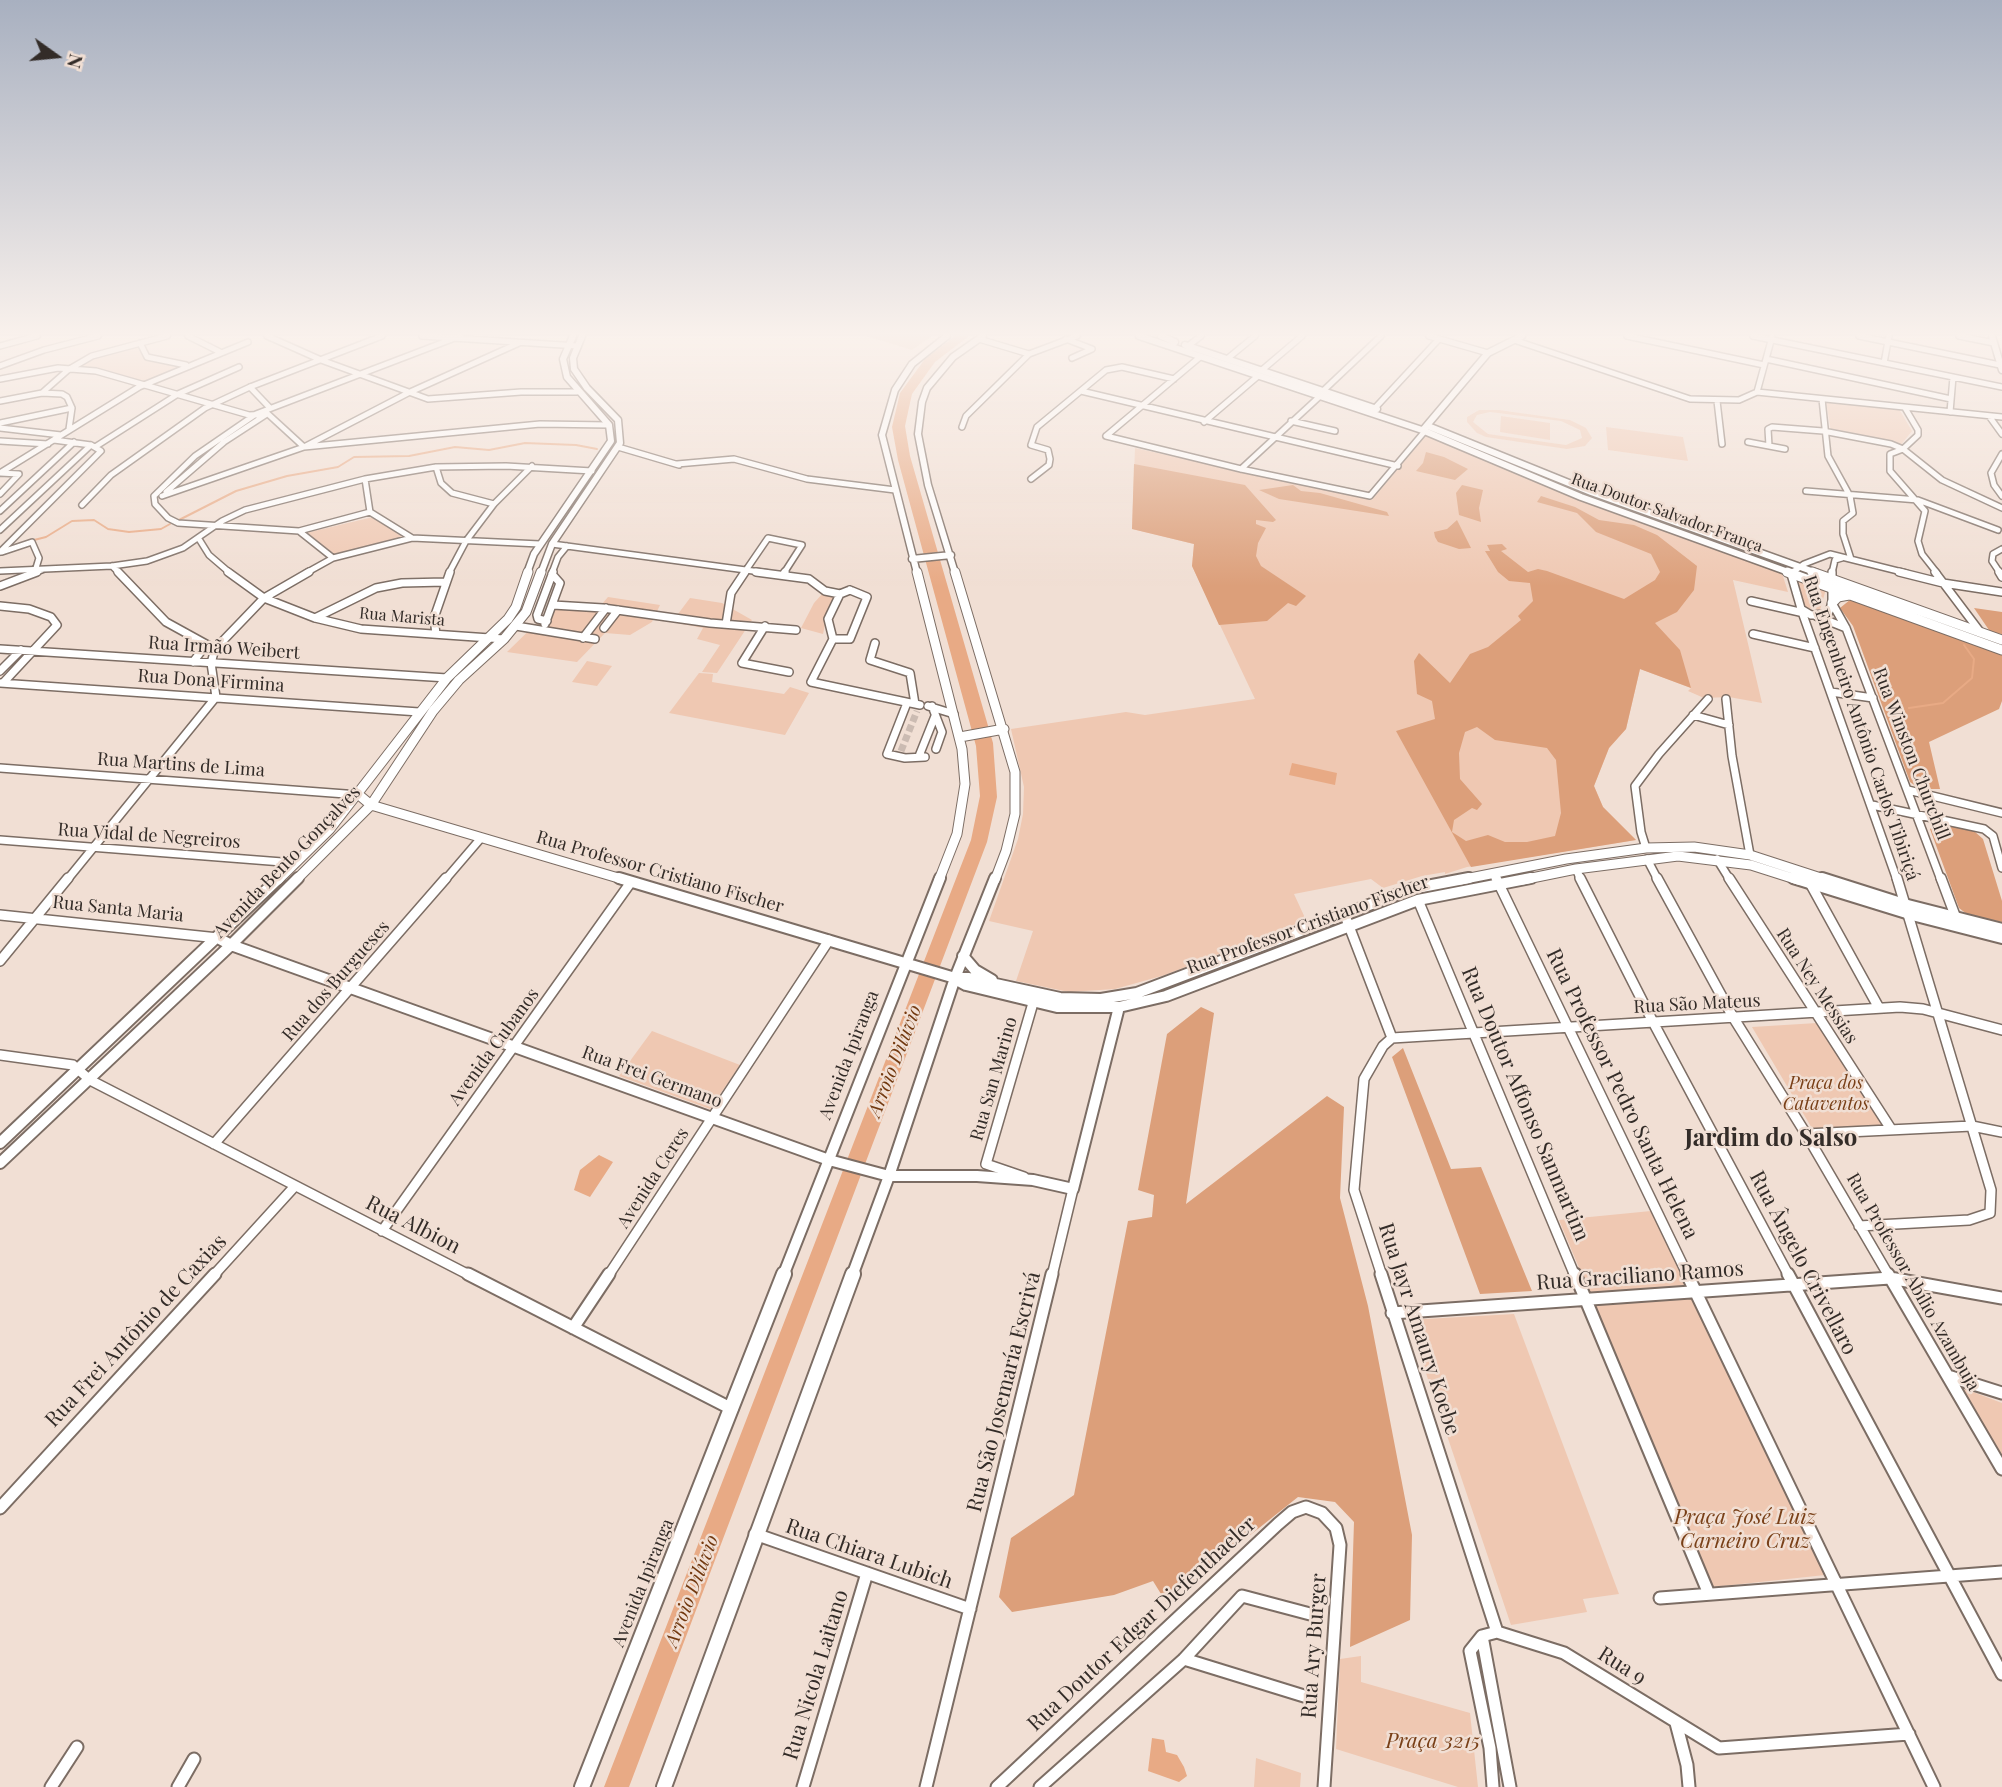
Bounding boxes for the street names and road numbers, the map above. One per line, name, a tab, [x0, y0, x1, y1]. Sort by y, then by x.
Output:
street label: Rua Doutor Salvador França	[1569, 469, 1765, 557]
street label: Rua Engenheiro Antônio Carlos Tibiriçá	[1799, 573, 1923, 883]
street label: Rua Marista	[358, 604, 446, 630]
street label: Rua Irmão Weibert	[147, 632, 301, 664]
street label: Rua Dona Firmina	[137, 665, 285, 697]
street label: Rua Winston Churchill	[1868, 665, 1954, 843]
street label: Rua Martins de Lima	[96, 748, 266, 782]
street label: Avenida Bento Gonçalves	[209, 782, 365, 942]
street label: Rua Vidal de Negreiros	[57, 819, 241, 853]
street label: Rua Professor Cristiano Fischer	[534, 826, 786, 918]
street label: Rua Professor Cristiano Fischer	[1184, 871, 1432, 979]
street label: Rua Santa Maria	[51, 891, 185, 927]
street label: Rua dos Burgueses	[278, 916, 394, 1046]
street label: Rua Ney Messias	[1772, 924, 1862, 1048]
street label: Rua Professor Pedro Santa Helena	[1541, 945, 1703, 1243]
street label: Rua Doutor Affonso Sanmartim	[1456, 963, 1594, 1245]
street label: Avenida Cubanos	[444, 984, 544, 1110]
street label: Avenida Ipiranga	[814, 987, 884, 1123]
street label: Rua São Mateus	[1633, 990, 1761, 1018]
street label: Rua San Marino	[966, 1015, 1022, 1143]
street label: Rua Frei Germano	[579, 1042, 725, 1112]
street label: Avenida Ceres	[613, 1124, 693, 1232]
street label: Rua Ângelo Crivellaro	[1744, 1167, 1862, 1359]
street label: Rua Professor Abílio Azambuja	[1842, 1169, 1984, 1395]
street label: Rua Albion	[362, 1190, 464, 1260]
street label: Rua Jayr Amaury Koebe	[1373, 1220, 1465, 1438]
street label: Rua Frei Antônio de Caxias	[40, 1229, 232, 1433]
street label: Rua Graciliano Ramos	[1535, 1256, 1745, 1296]
street label: Rua São Josemaría Escrivá	[962, 1269, 1046, 1515]
street label: Rua Doutor Edgar Diefenthaeler	[1023, 1511, 1261, 1737]
street label: Rua Chiara Lubich	[782, 1514, 956, 1594]
street label: Avenida Ipiranga	[607, 1516, 679, 1650]
street label: Rua Ary Burger	[1296, 1573, 1332, 1719]
street label: Rua Nicola Laitano	[778, 1587, 854, 1763]
street label: Rua 9	[1593, 1641, 1651, 1691]

